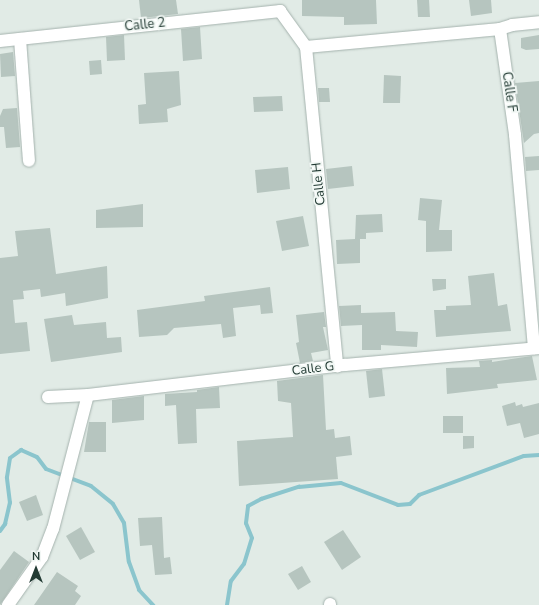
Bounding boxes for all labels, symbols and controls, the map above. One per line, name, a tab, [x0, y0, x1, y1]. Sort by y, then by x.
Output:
street label: Calle 2	[124, 15, 166, 35]
street label: Calle F	[498, 71, 520, 113]
street label: Calle H	[309, 162, 329, 206]
street label: Calle G	[291, 359, 335, 379]
north arrow	[16, 549, 56, 589]
text: N	[32, 549, 40, 564]

